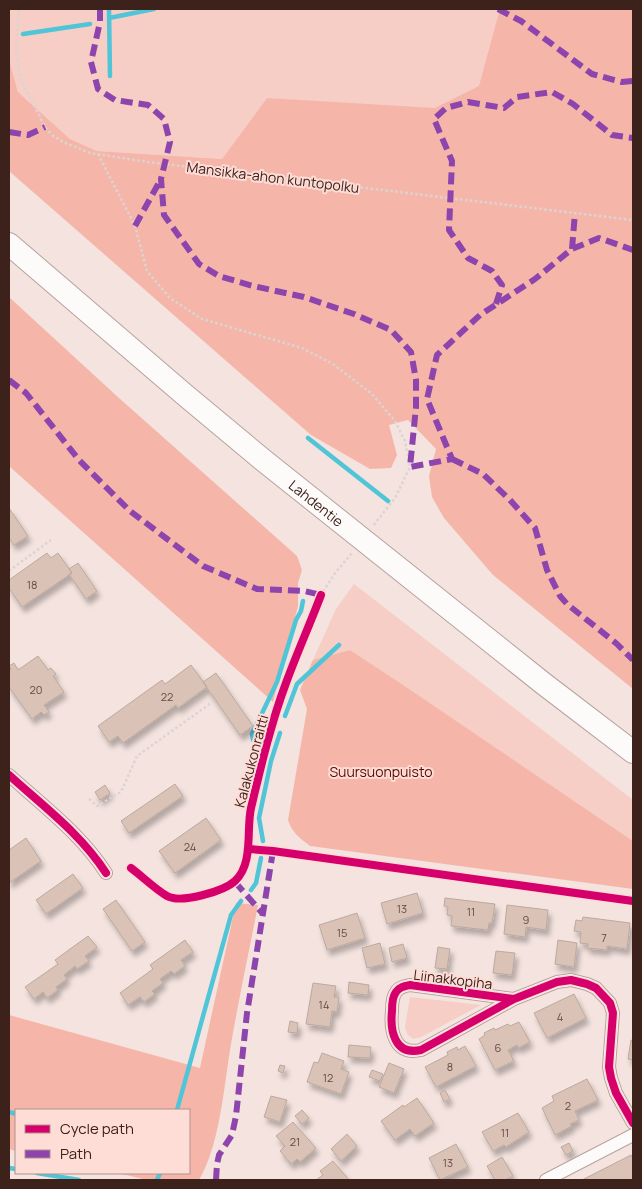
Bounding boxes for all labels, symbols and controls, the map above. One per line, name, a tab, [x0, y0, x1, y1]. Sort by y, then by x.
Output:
street label: Mansikka-ahon kuntopolku	[186, 157, 360, 197]
street label: Lahdentie	[285, 475, 348, 530]
house number: 18	[27, 577, 37, 592]
house number: 20	[30, 682, 42, 697]
house number: 22	[161, 689, 173, 704]
street label: Kalakukonraitti	[229, 713, 273, 809]
park label: Suursuonpuisto	[329, 762, 433, 781]
house number: 24	[184, 839, 196, 854]
house number: 13	[397, 901, 407, 916]
house number: 11	[467, 904, 475, 919]
house number: 9	[523, 912, 530, 927]
house number: 15	[337, 925, 347, 940]
house number: 7	[601, 930, 607, 945]
street label: Liinakkopiha	[412, 965, 494, 993]
house number: 14	[319, 997, 329, 1012]
house number: 4	[557, 1009, 563, 1024]
house number: 6	[495, 1040, 502, 1055]
house number: 8	[447, 1059, 453, 1074]
house number: 12	[323, 1070, 333, 1085]
house number: 2	[565, 1098, 571, 1113]
legend	[15, 1109, 190, 1174]
text: Cycle path	[60, 1118, 134, 1139]
house number: 11	[501, 1125, 509, 1140]
house number: 21	[290, 1134, 300, 1149]
text: Path	[60, 1143, 92, 1164]
house number: 13	[443, 1155, 453, 1170]

